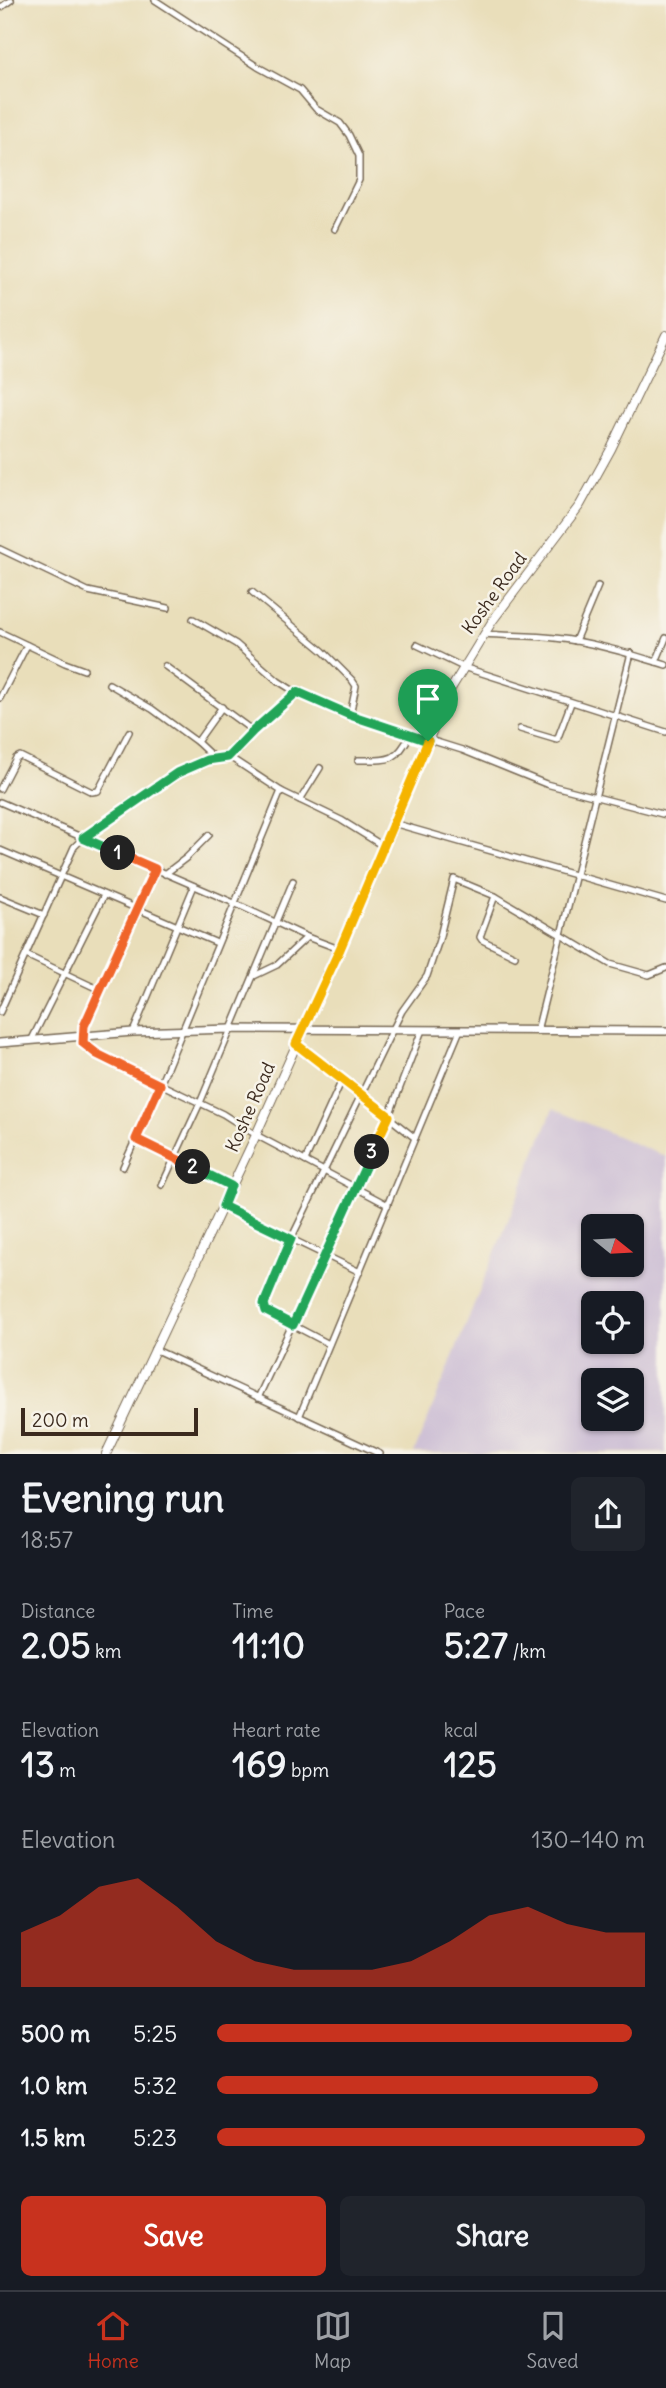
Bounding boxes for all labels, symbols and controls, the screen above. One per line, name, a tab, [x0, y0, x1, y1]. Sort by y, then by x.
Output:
street label: Koshe Road	[457, 547, 532, 639]
pin	[398, 669, 458, 741]
icon: arrive	[409, 680, 447, 718]
pin: 1	[100, 836, 136, 870]
text: 1	[114, 840, 121, 864]
street label: Koshe Road	[220, 1058, 280, 1155]
pin: 3	[354, 1134, 390, 1170]
text: 3	[366, 1139, 377, 1163]
pin: 2	[176, 1150, 210, 1184]
text: 2	[187, 1154, 198, 1178]
north arrow	[581, 1214, 644, 1278]
map controls	[581, 1214, 644, 1431]
button: locate	[581, 1291, 644, 1354]
button: layers	[581, 1368, 644, 1431]
scale bar	[21, 1405, 198, 1436]
text: 200 m	[32, 1408, 89, 1432]
text: Evening run	[21, 1475, 224, 1522]
button: share	[571, 1477, 645, 1551]
text: 18:57	[21, 1525, 73, 1554]
text: Distance	[21, 1599, 95, 1623]
text: Time	[232, 1599, 273, 1623]
text: Pace	[444, 1599, 485, 1623]
text: 2.05	[21, 1623, 91, 1667]
text: 11:10	[232, 1623, 305, 1667]
text: 5:27	[444, 1623, 508, 1667]
text: km	[91, 1639, 121, 1663]
text: /km	[508, 1639, 546, 1663]
text: Elevation	[21, 1718, 99, 1742]
text: Heart rate	[232, 1718, 320, 1742]
text: kcal	[444, 1718, 478, 1742]
text: 13	[21, 1742, 55, 1786]
text: 169	[232, 1742, 287, 1786]
text: 125	[444, 1742, 497, 1786]
text: m	[55, 1758, 76, 1782]
text: bpm	[287, 1758, 329, 1782]
text: Elevation	[21, 1825, 115, 1854]
text: 130–140 m	[531, 1825, 645, 1854]
text: 500 m	[21, 2019, 90, 2048]
text: 5:25	[133, 2019, 177, 2048]
text: 1.0 km	[21, 2071, 87, 2100]
text: 5:32	[133, 2071, 177, 2100]
text: 1.5 km	[21, 2123, 86, 2152]
text: 5:23	[133, 2123, 177, 2152]
button: Save	[21, 2196, 326, 2276]
button: Share	[340, 2196, 645, 2276]
tab: Home	[87, 2307, 139, 2373]
tab: Map	[314, 2307, 352, 2373]
tab: Saved	[527, 2307, 579, 2373]

